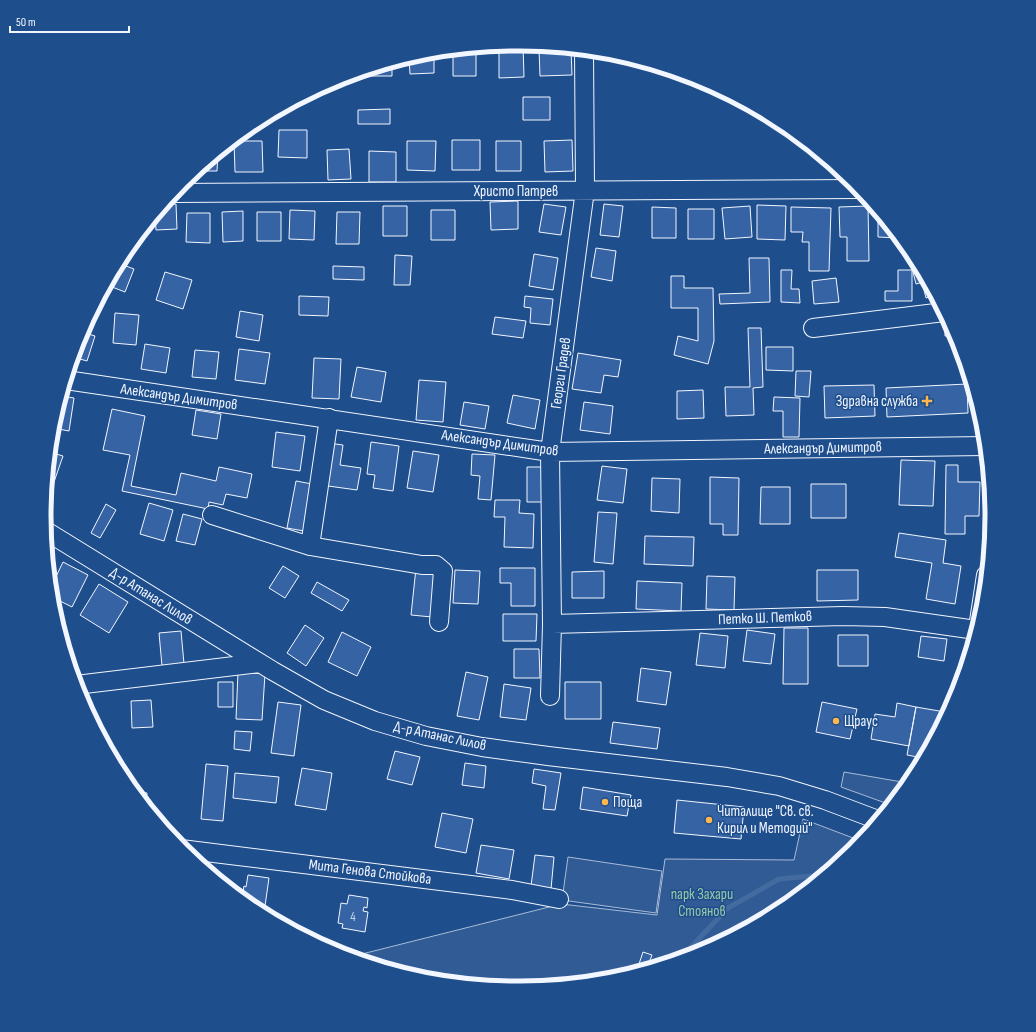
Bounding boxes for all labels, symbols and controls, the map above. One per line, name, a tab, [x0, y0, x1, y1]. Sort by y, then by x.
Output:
scale bar	[10, 8, 129, 34]
text: 50 m	[16, 15, 36, 30]
street label: Христо Патрев	[473, 182, 558, 201]
street label: Георги Градев	[547, 336, 575, 410]
street label: Александър Димитров	[118, 379, 239, 415]
place label: Здравна служба	[836, 392, 918, 411]
marker: Здравна служба	[921, 395, 933, 407]
street label: Александър Димитров	[439, 425, 560, 461]
street label: Александър Димитров	[763, 437, 882, 459]
street label: Д-р Атанас Лилов	[106, 563, 196, 629]
street label: Петко Ш. Петков	[718, 607, 812, 629]
place label: Щраус	[844, 712, 878, 731]
marker: Щраус	[831, 716, 841, 726]
street label: Д-р Атанас Лилов	[392, 717, 488, 755]
place label: Поща	[613, 793, 642, 812]
marker: Поща	[600, 797, 610, 807]
place label: Читалище "Св. св. Кирил и Методий"	[717, 802, 814, 838]
marker: Читалище "Св. св. Кирил и Методий"	[704, 815, 714, 825]
street label: Мита Генова Стойкова	[308, 855, 433, 889]
park label: парк Захари Стоянов	[671, 885, 733, 921]
house number: 4	[350, 909, 356, 925]

